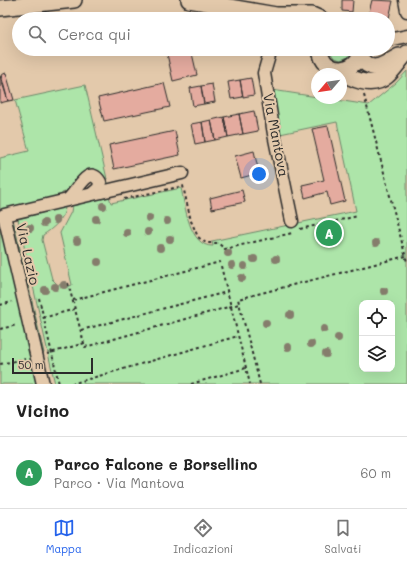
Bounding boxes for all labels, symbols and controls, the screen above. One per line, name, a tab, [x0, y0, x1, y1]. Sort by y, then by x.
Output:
search box	[12, 12, 395, 56]
icon: search	[26, 23, 48, 45]
text: Cerca qui	[58, 24, 131, 44]
north arrow	[311, 68, 347, 104]
street label: Via Mantova	[259, 92, 294, 178]
your location	[249, 164, 269, 184]
pin: A	[316, 218, 342, 248]
street label: Via Lazio	[12, 221, 45, 287]
map controls	[359, 300, 395, 372]
button: locate	[359, 300, 395, 336]
button: layers	[359, 336, 395, 372]
scale bar	[12, 356, 93, 375]
text: 50 m	[18, 357, 44, 372]
text: Vicino	[16, 399, 69, 421]
text: Parco Falcone e Borsellino	[54, 454, 257, 474]
text: A	[24, 464, 34, 481]
text: 60 m	[361, 464, 391, 481]
text: Parco · Via Mantova	[54, 474, 185, 491]
tab: Mappa	[46, 517, 82, 556]
tab: Indicazioni	[173, 517, 233, 556]
tab: Salvati	[325, 517, 361, 556]

